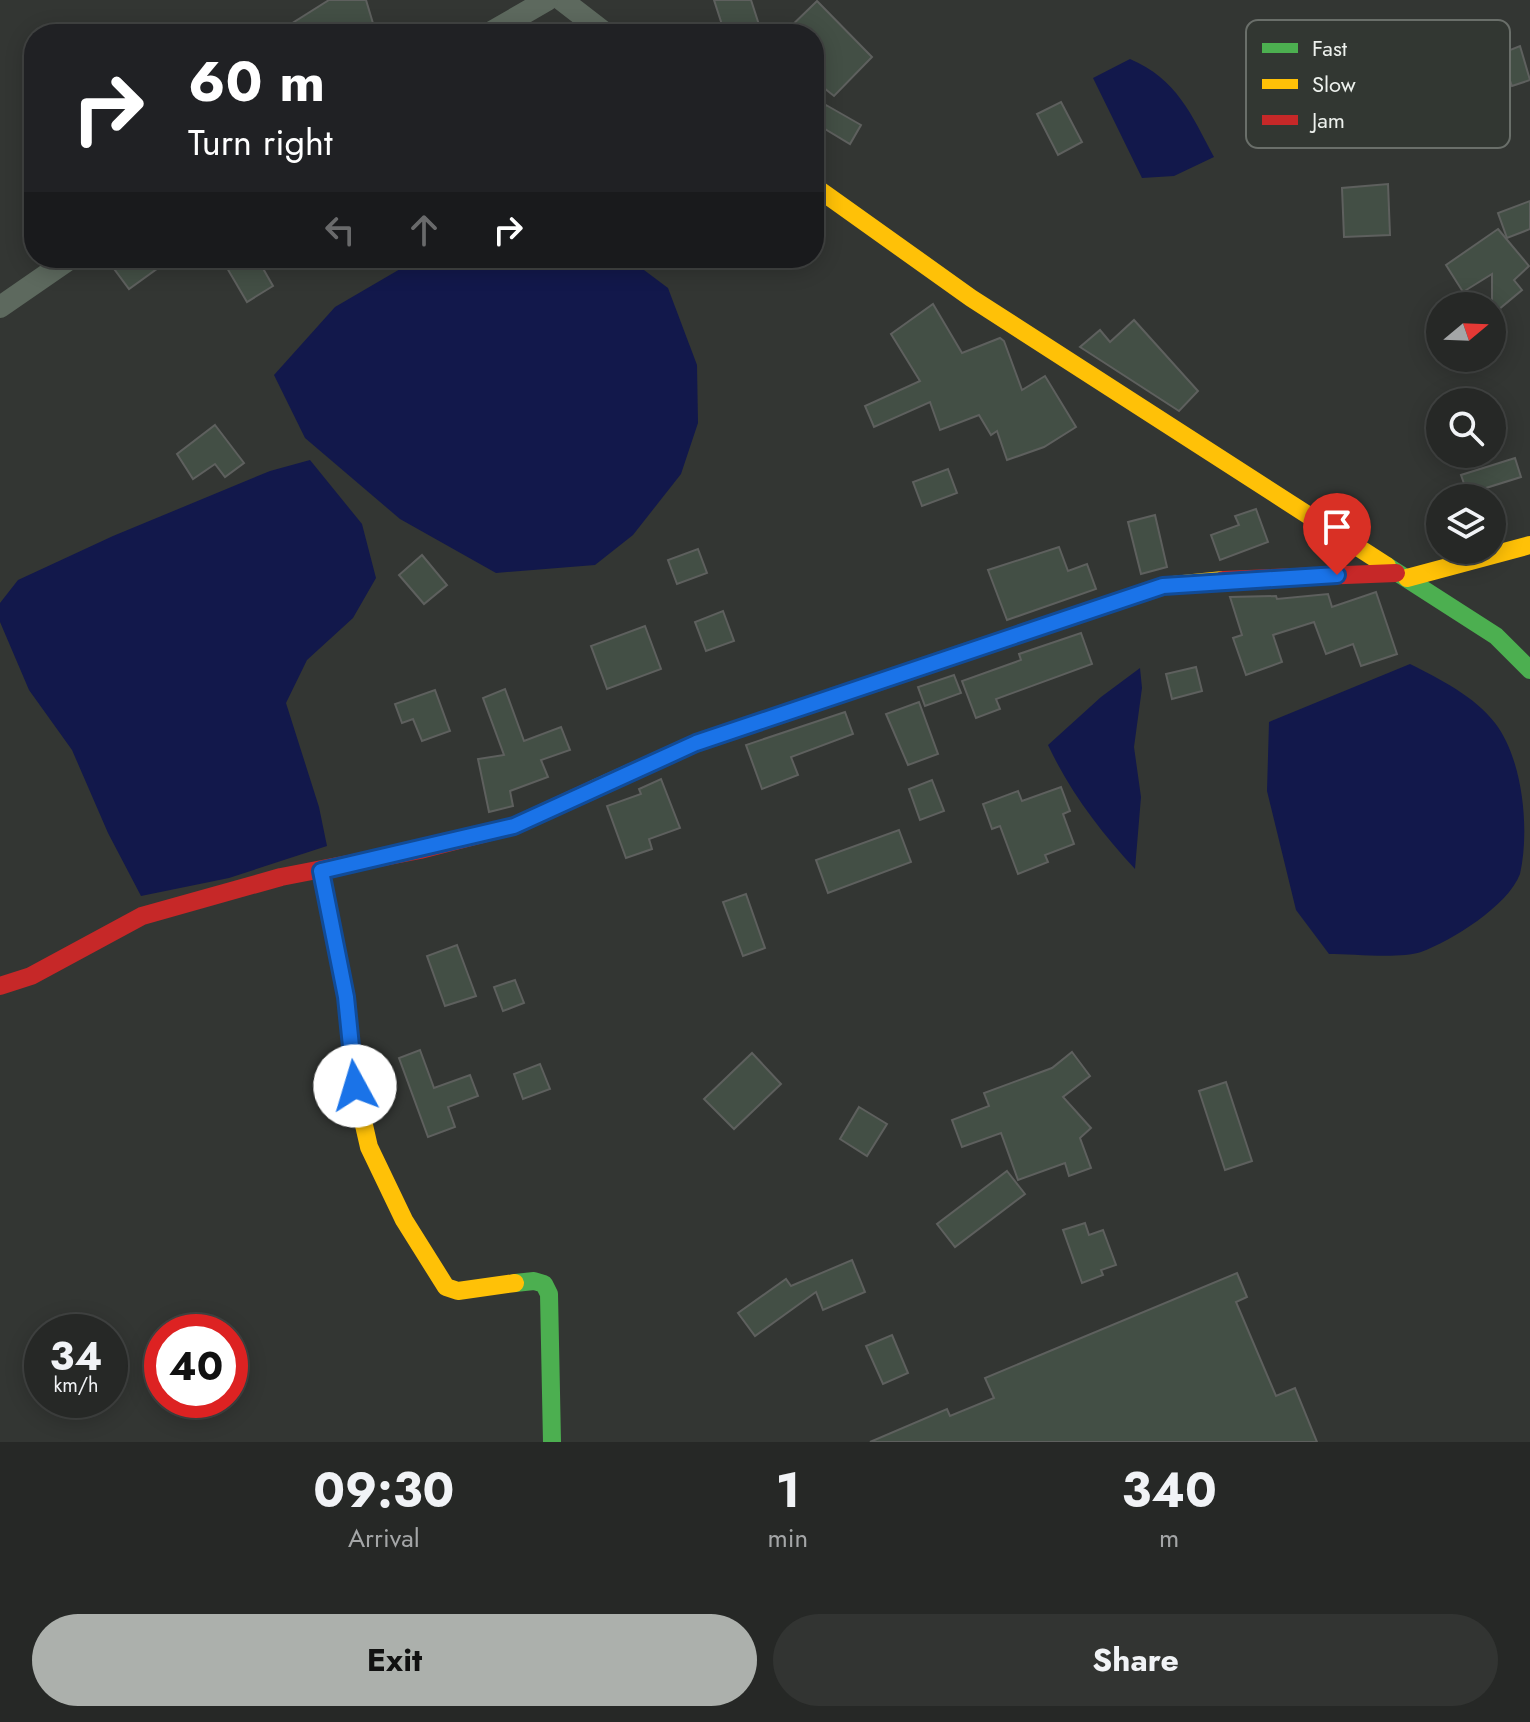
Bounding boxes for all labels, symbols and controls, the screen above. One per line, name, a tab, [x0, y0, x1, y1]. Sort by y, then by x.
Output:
legend	[1246, 20, 1510, 148]
text: Fast	[1312, 32, 1348, 64]
text: 60 m	[188, 41, 325, 122]
icon: right	[56, 56, 160, 160]
text: Slow	[1312, 68, 1356, 100]
text: Jam	[1309, 104, 1345, 136]
text: Turn right	[188, 116, 333, 168]
icon: left	[318, 208, 362, 252]
icon: ahead	[402, 208, 446, 252]
icon: right	[486, 208, 530, 252]
north arrow	[1426, 292, 1506, 372]
map controls	[1426, 292, 1506, 564]
button: search	[1426, 388, 1506, 468]
button: layers	[1426, 484, 1506, 564]
pin	[1303, 493, 1371, 575]
icon: arrive	[1315, 505, 1359, 549]
position arrow	[313, 1044, 397, 1128]
speed limit sign: 40	[144, 1314, 248, 1418]
text: 34	[50, 1327, 102, 1385]
text: km/h	[53, 1371, 99, 1400]
text: 09:30	[313, 1456, 454, 1525]
text: 1	[776, 1456, 800, 1525]
text: 340	[1122, 1456, 1217, 1525]
text: Arrival	[348, 1519, 420, 1557]
text: min	[768, 1519, 808, 1557]
text: m	[1159, 1519, 1179, 1557]
button: Exit	[32, 1614, 757, 1706]
button: Share	[773, 1614, 1498, 1706]

